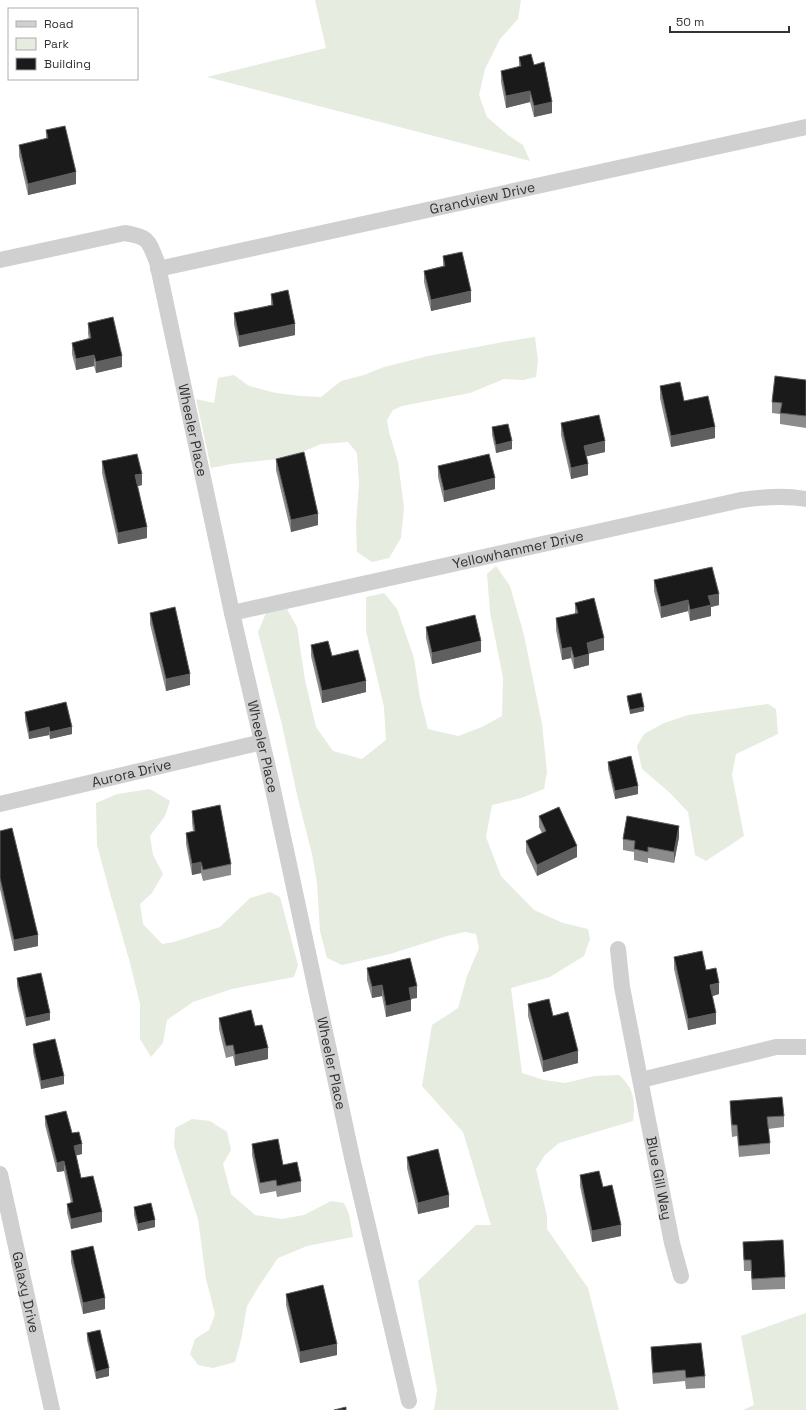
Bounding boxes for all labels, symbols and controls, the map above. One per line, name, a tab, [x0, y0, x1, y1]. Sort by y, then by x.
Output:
legend	[8, 8, 138, 80]
scale bar	[670, 8, 789, 34]
text: 50 m	[676, 14, 704, 30]
text: Road	[44, 16, 73, 32]
text: Park	[44, 36, 69, 52]
text: Building	[44, 56, 91, 72]
street label: Grandview Drive	[428, 178, 537, 218]
street label: Wheeler Place	[174, 382, 212, 478]
street label: Yellowhammer Drive	[451, 526, 585, 573]
street label: Wheeler Place	[244, 698, 282, 794]
street label: Aurora Drive	[90, 755, 173, 791]
street label: Wheeler Place	[313, 1015, 350, 1111]
street label: Blue Gill Way	[642, 1135, 676, 1222]
street label: Galaxy Drive	[8, 1250, 44, 1335]

